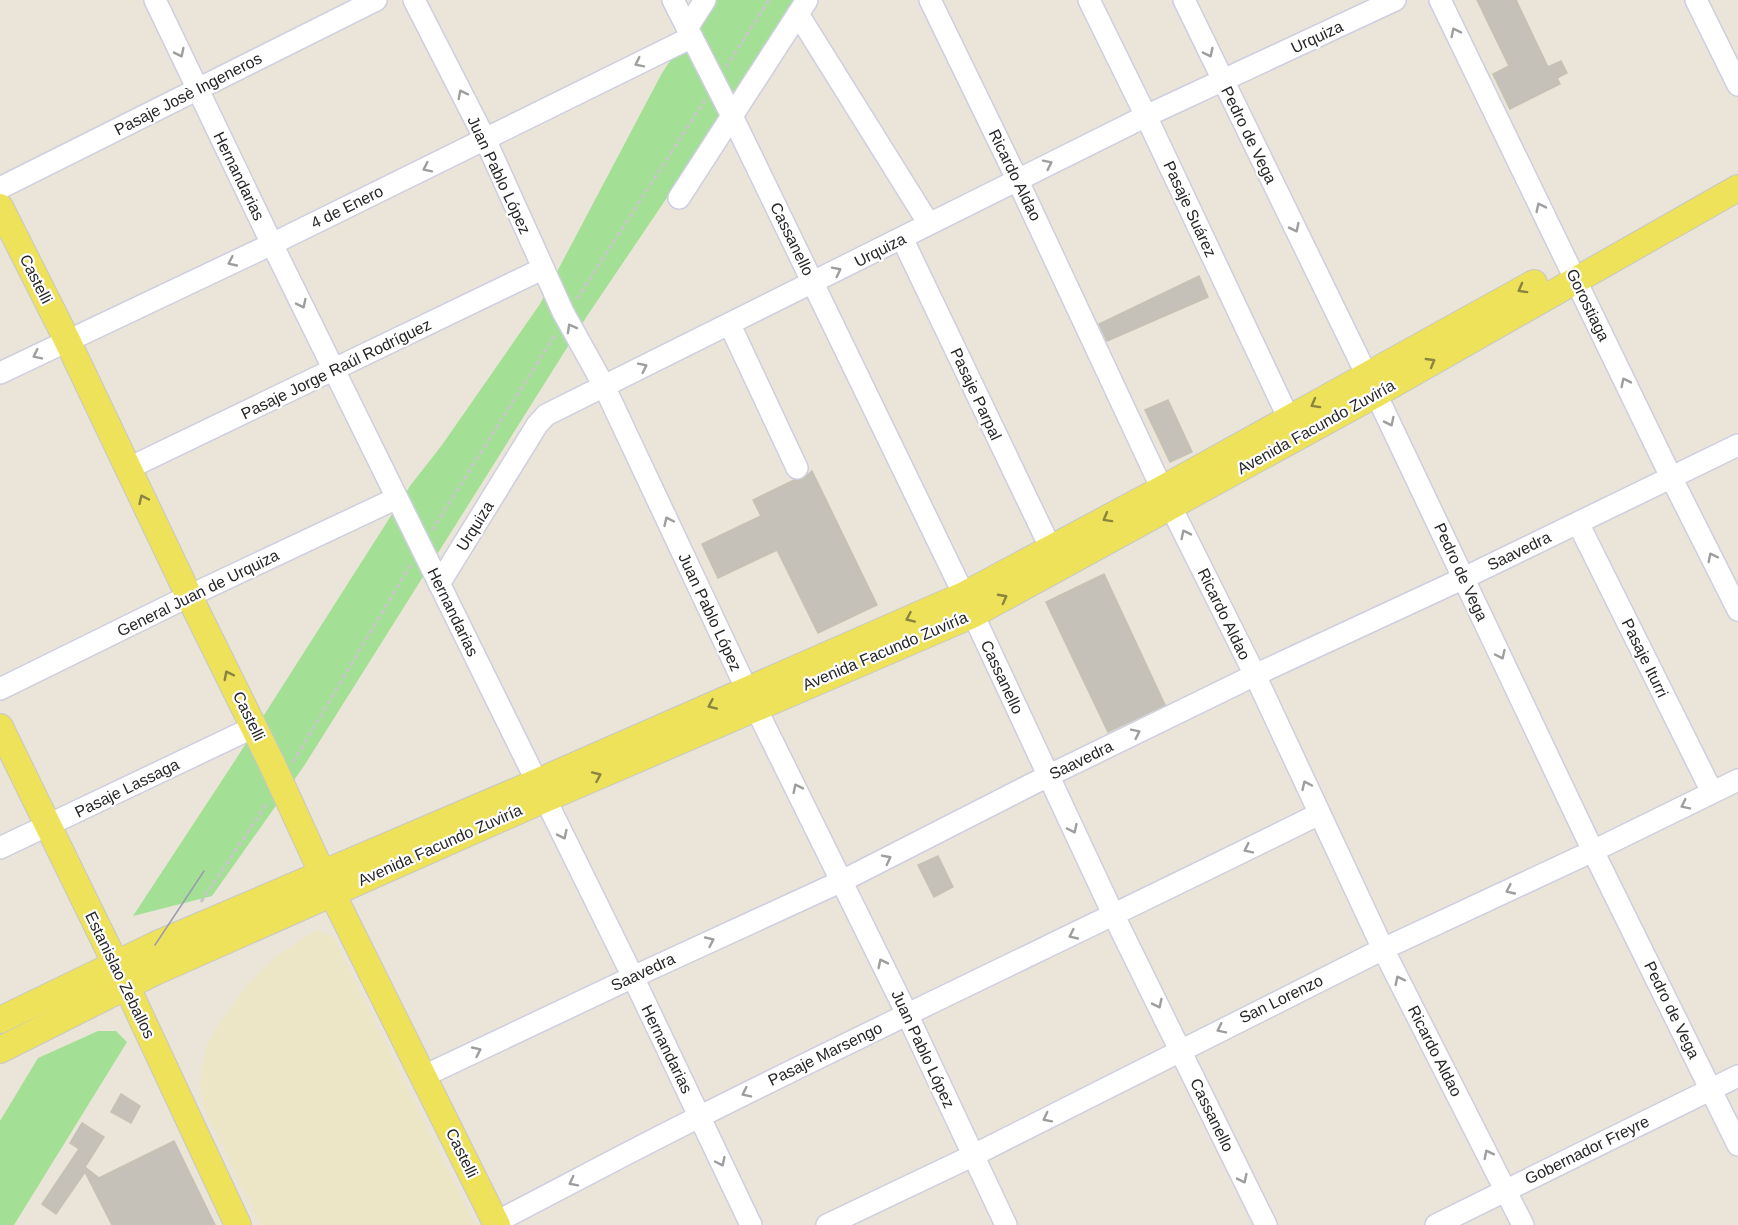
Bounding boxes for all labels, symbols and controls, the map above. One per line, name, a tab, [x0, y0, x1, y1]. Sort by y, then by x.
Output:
street label: Urquiza	[1288, 18, 1346, 56]
one-way arrow	[1450, 27, 1462, 38]
one-way arrow	[173, 46, 185, 57]
one-way arrow	[1202, 46, 1214, 57]
street label: Pasaje Josè Ingeneros	[112, 49, 264, 139]
one-way arrow	[635, 56, 646, 67]
street label: Pedro de Vega	[1218, 84, 1280, 186]
one-way arrow	[458, 90, 469, 101]
street label: Juan Pablo López	[464, 113, 534, 237]
street label: Ricardo Aldao	[986, 127, 1045, 224]
street label: Hernandarias	[210, 129, 268, 223]
street label: Pasaje Suárez	[1160, 158, 1220, 260]
one-way arrow	[422, 160, 433, 172]
one-way arrow	[1042, 160, 1053, 172]
street label: 4 de Enero	[308, 182, 386, 232]
street label: Cassanello	[767, 200, 817, 278]
one-way arrow	[1535, 203, 1547, 214]
one-way arrow	[1287, 222, 1299, 233]
street label: Urquiza	[852, 230, 909, 270]
street label: Castelli	[17, 252, 55, 306]
one-way arrow	[228, 255, 239, 267]
street label: Gorostiaga	[1563, 266, 1613, 344]
one-way arrow	[830, 267, 841, 279]
one-way arrow	[1518, 282, 1528, 294]
one-way arrow	[294, 297, 306, 308]
street label: Pasaje Jorge Raúl Rodríguez	[238, 316, 434, 422]
one-way arrow	[567, 324, 578, 334]
street label: Pasaje Parpal	[947, 345, 1005, 443]
one-way arrow	[32, 347, 43, 359]
one-way arrow	[1425, 358, 1435, 370]
one-way arrow	[637, 363, 648, 375]
street label: Avenida Facundo Zuviría	[1234, 376, 1398, 477]
one-way arrow	[1621, 378, 1633, 389]
one-way arrow	[1311, 397, 1321, 408]
one-way arrow	[1382, 415, 1394, 426]
one-way arrow	[139, 495, 151, 506]
street label: Urquiza	[453, 498, 497, 554]
one-way arrow	[1103, 511, 1113, 523]
one-way arrow	[663, 517, 675, 528]
street label: Pedro de Vega	[1431, 520, 1491, 624]
street label: Saavedra	[1484, 528, 1554, 574]
one-way arrow	[1180, 530, 1192, 541]
street label: General Juan de Urquiza	[114, 546, 282, 640]
street label: Juan Pablo López	[675, 550, 745, 674]
one-way arrow	[1707, 553, 1719, 564]
street label: Hernandarias	[424, 565, 482, 659]
street label: Ricardo Aldao	[1195, 566, 1254, 663]
one-way arrow	[996, 594, 1007, 605]
street label: Avenida Facundo Zuviría	[800, 608, 970, 694]
one-way arrow	[906, 611, 917, 623]
street label: Pasaje Iturri	[1619, 616, 1671, 700]
street label: Cassanello	[978, 638, 1026, 717]
one-way arrow	[1493, 648, 1505, 659]
one-way arrow	[224, 670, 235, 681]
street label: Castelli	[230, 689, 268, 743]
one-way arrow	[708, 698, 719, 710]
one-way arrow	[1129, 729, 1140, 740]
street label: Saavedra	[1046, 737, 1116, 783]
street label: Pasaje Lassaga	[72, 755, 182, 821]
one-way arrow	[591, 771, 602, 783]
one-way arrow	[1301, 781, 1313, 792]
one-way arrow	[792, 783, 804, 794]
one-way arrow	[1681, 798, 1692, 810]
street label: Avenida Facundo Zuviría	[355, 801, 525, 889]
one-way arrow	[1065, 822, 1077, 833]
one-way arrow	[556, 829, 567, 839]
one-way arrow	[1243, 842, 1254, 854]
one-way arrow	[880, 854, 891, 866]
one-way arrow	[1505, 882, 1516, 894]
street label: Estanislao Zeballos	[82, 909, 158, 1041]
one-way arrow	[1069, 928, 1080, 940]
one-way arrow	[704, 937, 715, 949]
street label: Saavedra	[608, 950, 678, 994]
one-way arrow	[878, 959, 890, 970]
street label: Pedro de Vega	[1641, 959, 1703, 1061]
street label: San Lorenzo	[1236, 971, 1326, 1027]
one-way arrow	[1395, 976, 1406, 987]
street label: Juan Pablo López	[888, 987, 958, 1111]
one-way arrow	[1150, 998, 1162, 1009]
street label: Hernandarias	[638, 1002, 696, 1096]
street label: Ricardo Aldao	[1405, 1003, 1465, 1099]
street label: Pasaje Marsengo	[765, 1019, 885, 1089]
one-way arrow	[1216, 1022, 1227, 1034]
one-way arrow	[470, 1046, 481, 1058]
street label: Cassanello	[1187, 1076, 1237, 1154]
one-way arrow	[742, 1086, 753, 1098]
one-way arrow	[1042, 1110, 1053, 1122]
street label: Gobernador Freyre	[1522, 1112, 1652, 1187]
street label: Castelli	[443, 1126, 481, 1180]
one-way arrow	[1484, 1150, 1495, 1160]
one-way arrow	[714, 1155, 726, 1166]
one-way arrow	[1236, 1173, 1248, 1184]
one-way arrow	[568, 1175, 579, 1186]

